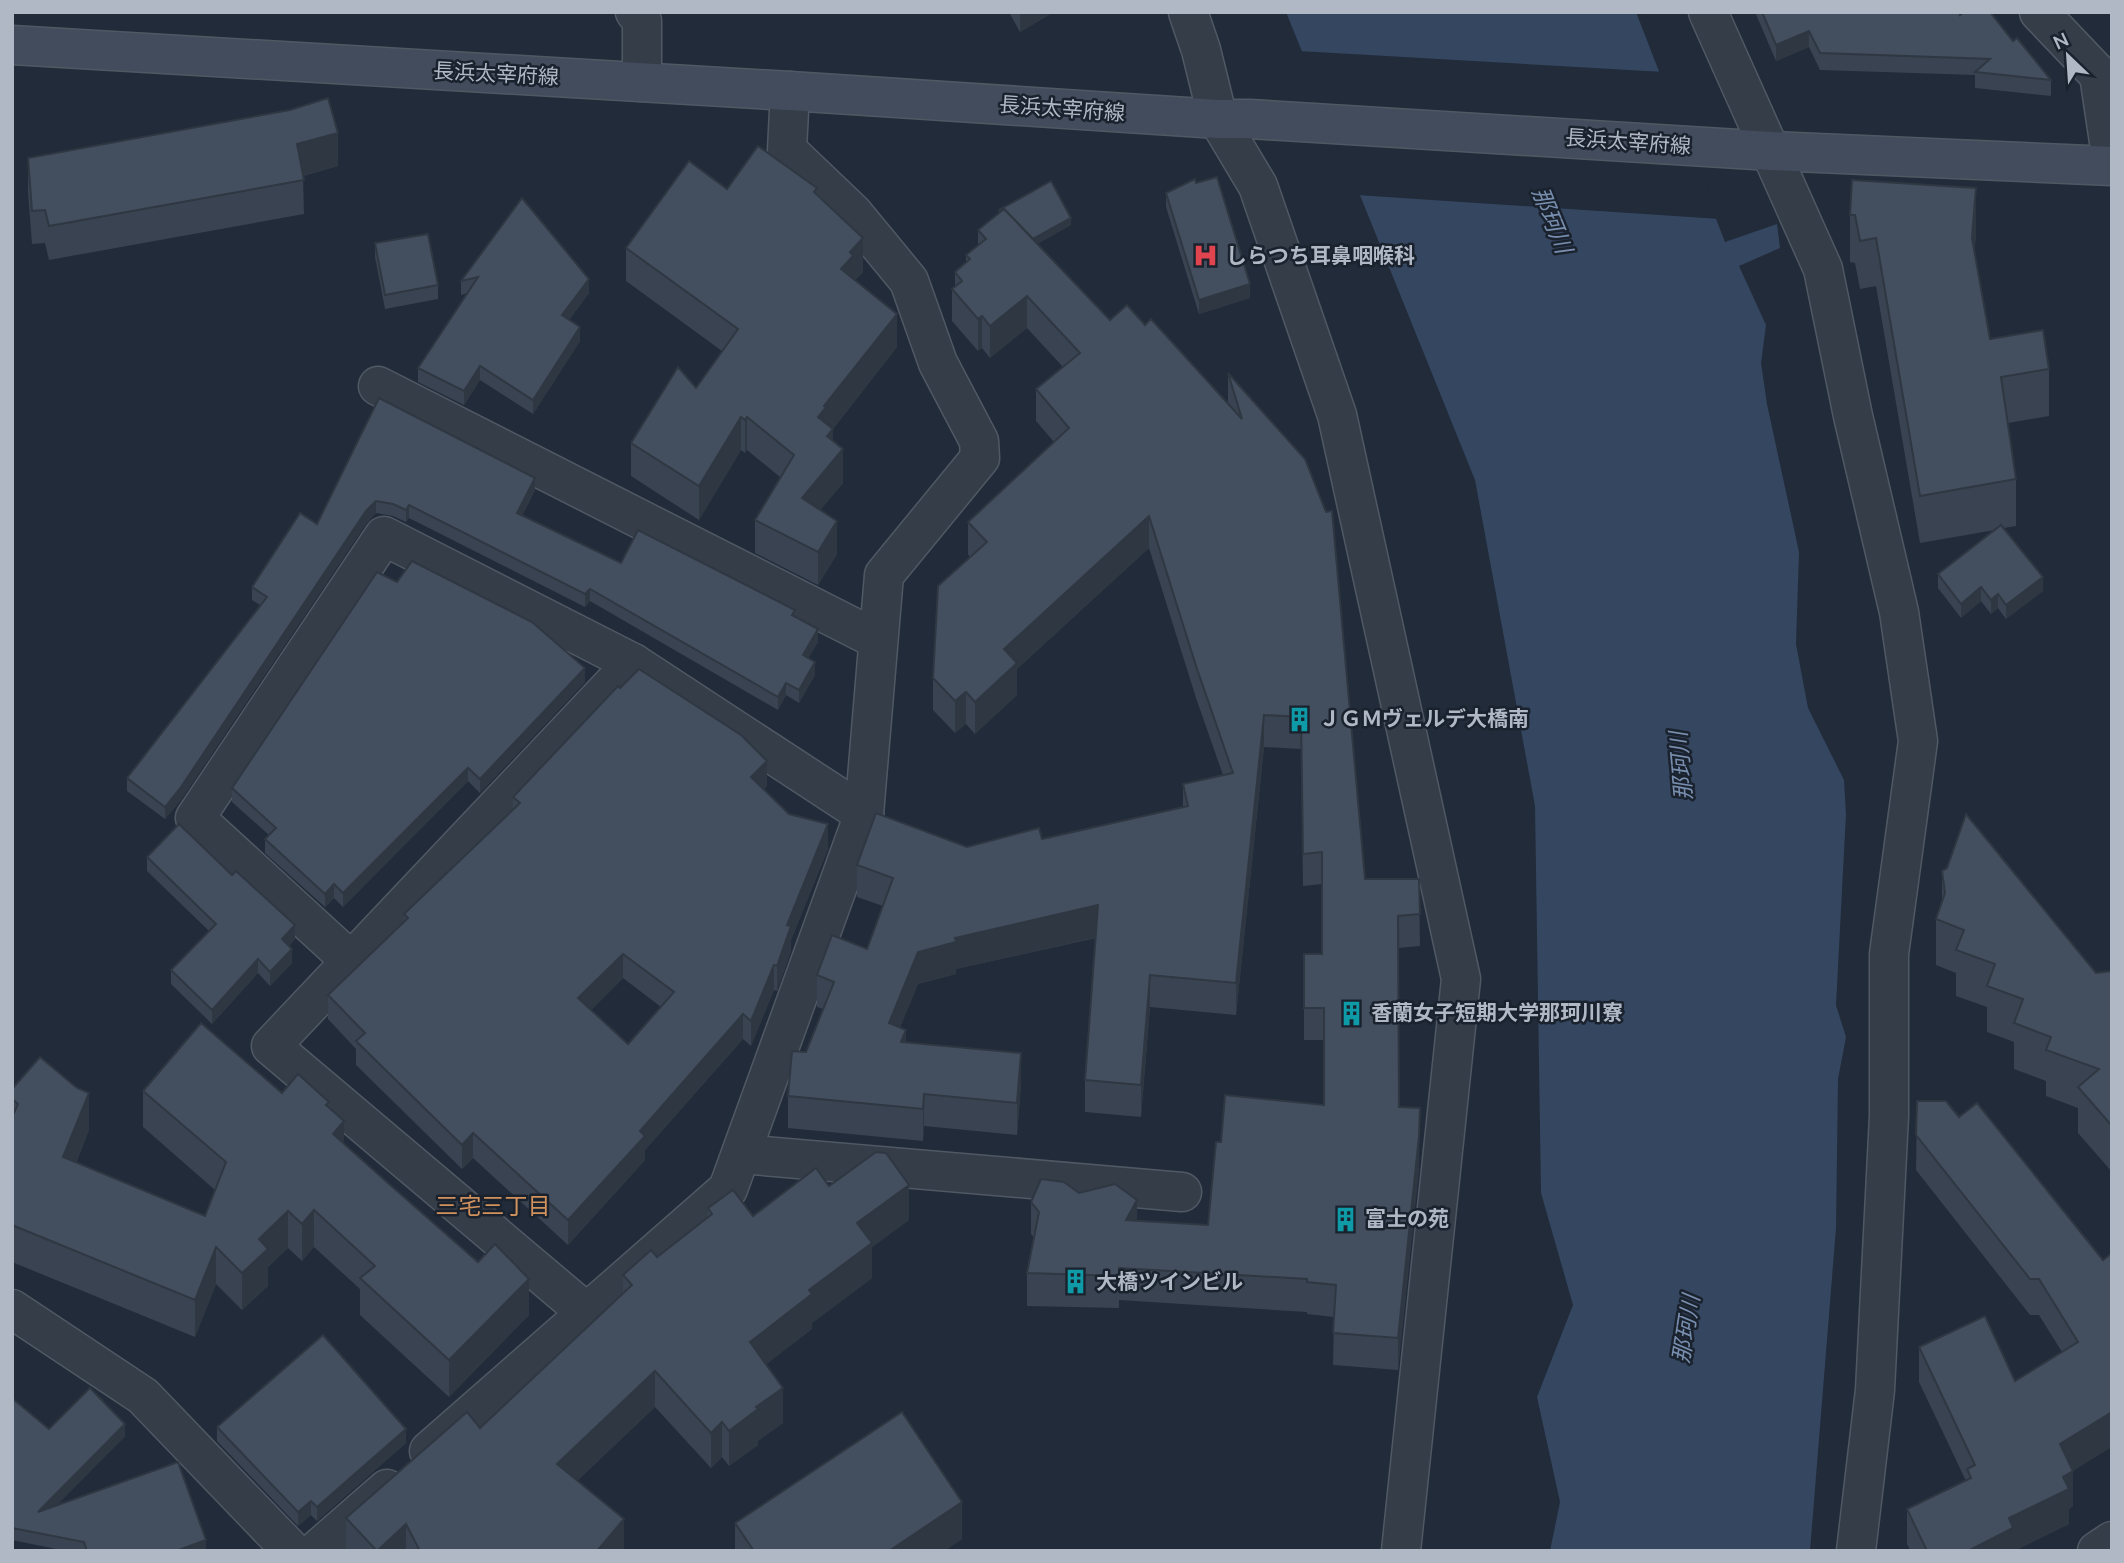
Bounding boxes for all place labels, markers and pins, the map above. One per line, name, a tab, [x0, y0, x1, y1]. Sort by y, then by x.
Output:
hospital icon: しらつち耳鼻咽喉科	[1192, 242, 1220, 270]
place label: しらつち耳鼻咽喉科	[1226, 242, 1415, 270]
building icon: ＪＧＭヴェルデ大橋南	[1285, 705, 1313, 733]
place label: ＪＧＭヴェルデ大橋南	[1319, 705, 1529, 733]
building icon: 香蘭女子短期大学那珂川寮	[1337, 999, 1365, 1027]
place label: 香蘭女子短期大学那珂川寮	[1371, 999, 1623, 1027]
building icon: 富士の苑	[1331, 1205, 1359, 1233]
place label: 富士の苑	[1365, 1205, 1449, 1233]
building icon: 大橋ツインビル	[1062, 1268, 1090, 1296]
place label: 大橋ツインビル	[1096, 1268, 1243, 1296]

